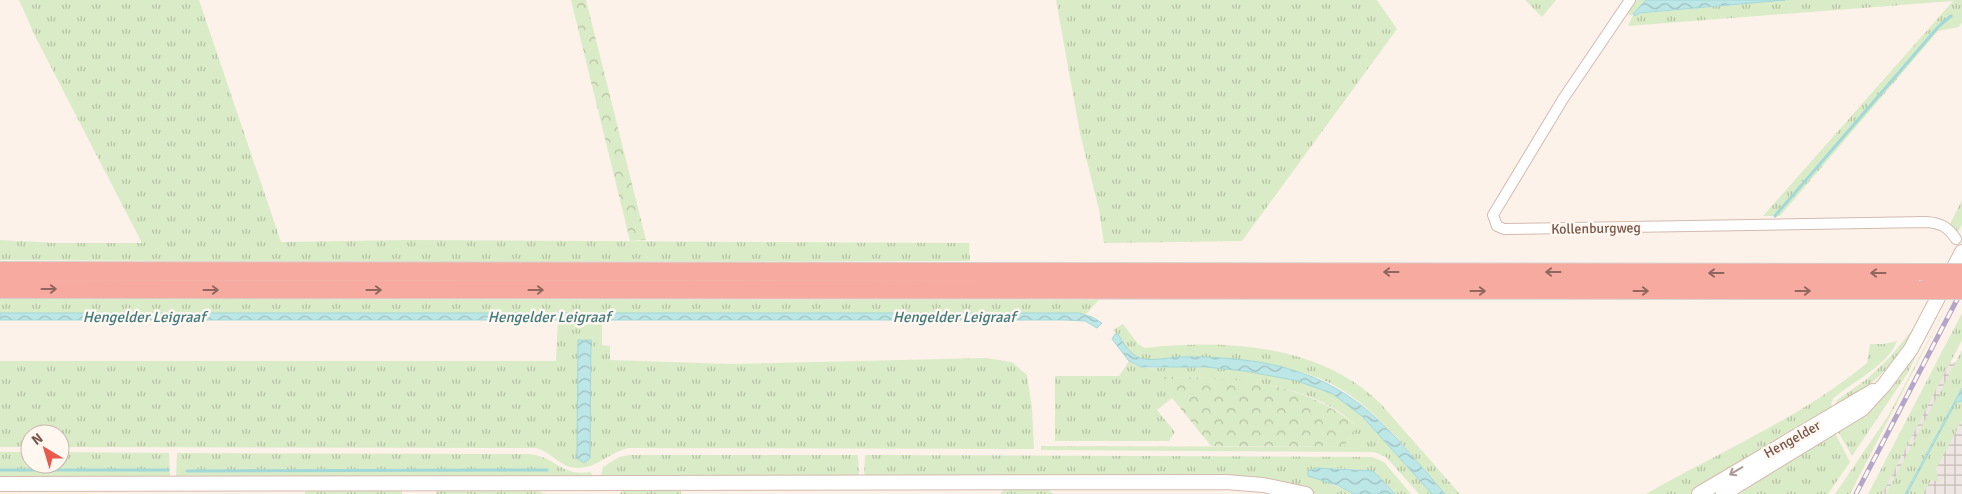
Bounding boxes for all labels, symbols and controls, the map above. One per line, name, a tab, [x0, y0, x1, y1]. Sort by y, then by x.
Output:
street label: Kollenburgweg	[1551, 219, 1641, 238]
one-way arrow	[1383, 267, 1400, 277]
one-way arrow	[1546, 267, 1562, 277]
one-way arrow	[1708, 268, 1724, 278]
one-way arrow	[1871, 268, 1887, 278]
one-way arrow	[40, 284, 56, 294]
one-way arrow	[202, 285, 219, 295]
one-way arrow	[365, 285, 381, 295]
one-way arrow	[528, 285, 544, 295]
one-way arrow	[1470, 286, 1486, 296]
one-way arrow	[1632, 286, 1648, 296]
one-way arrow	[1794, 286, 1811, 296]
water label: Hengelder Leigraaf	[83, 308, 209, 326]
water label: Hengelder Leigraaf	[488, 308, 614, 326]
water label: Hengelder Leigraaf	[893, 308, 1019, 326]
street label: Hengelder	[1761, 417, 1824, 462]
north arrow	[20, 424, 70, 474]
text: N	[28, 429, 46, 449]
one-way arrow	[1730, 466, 1744, 476]

